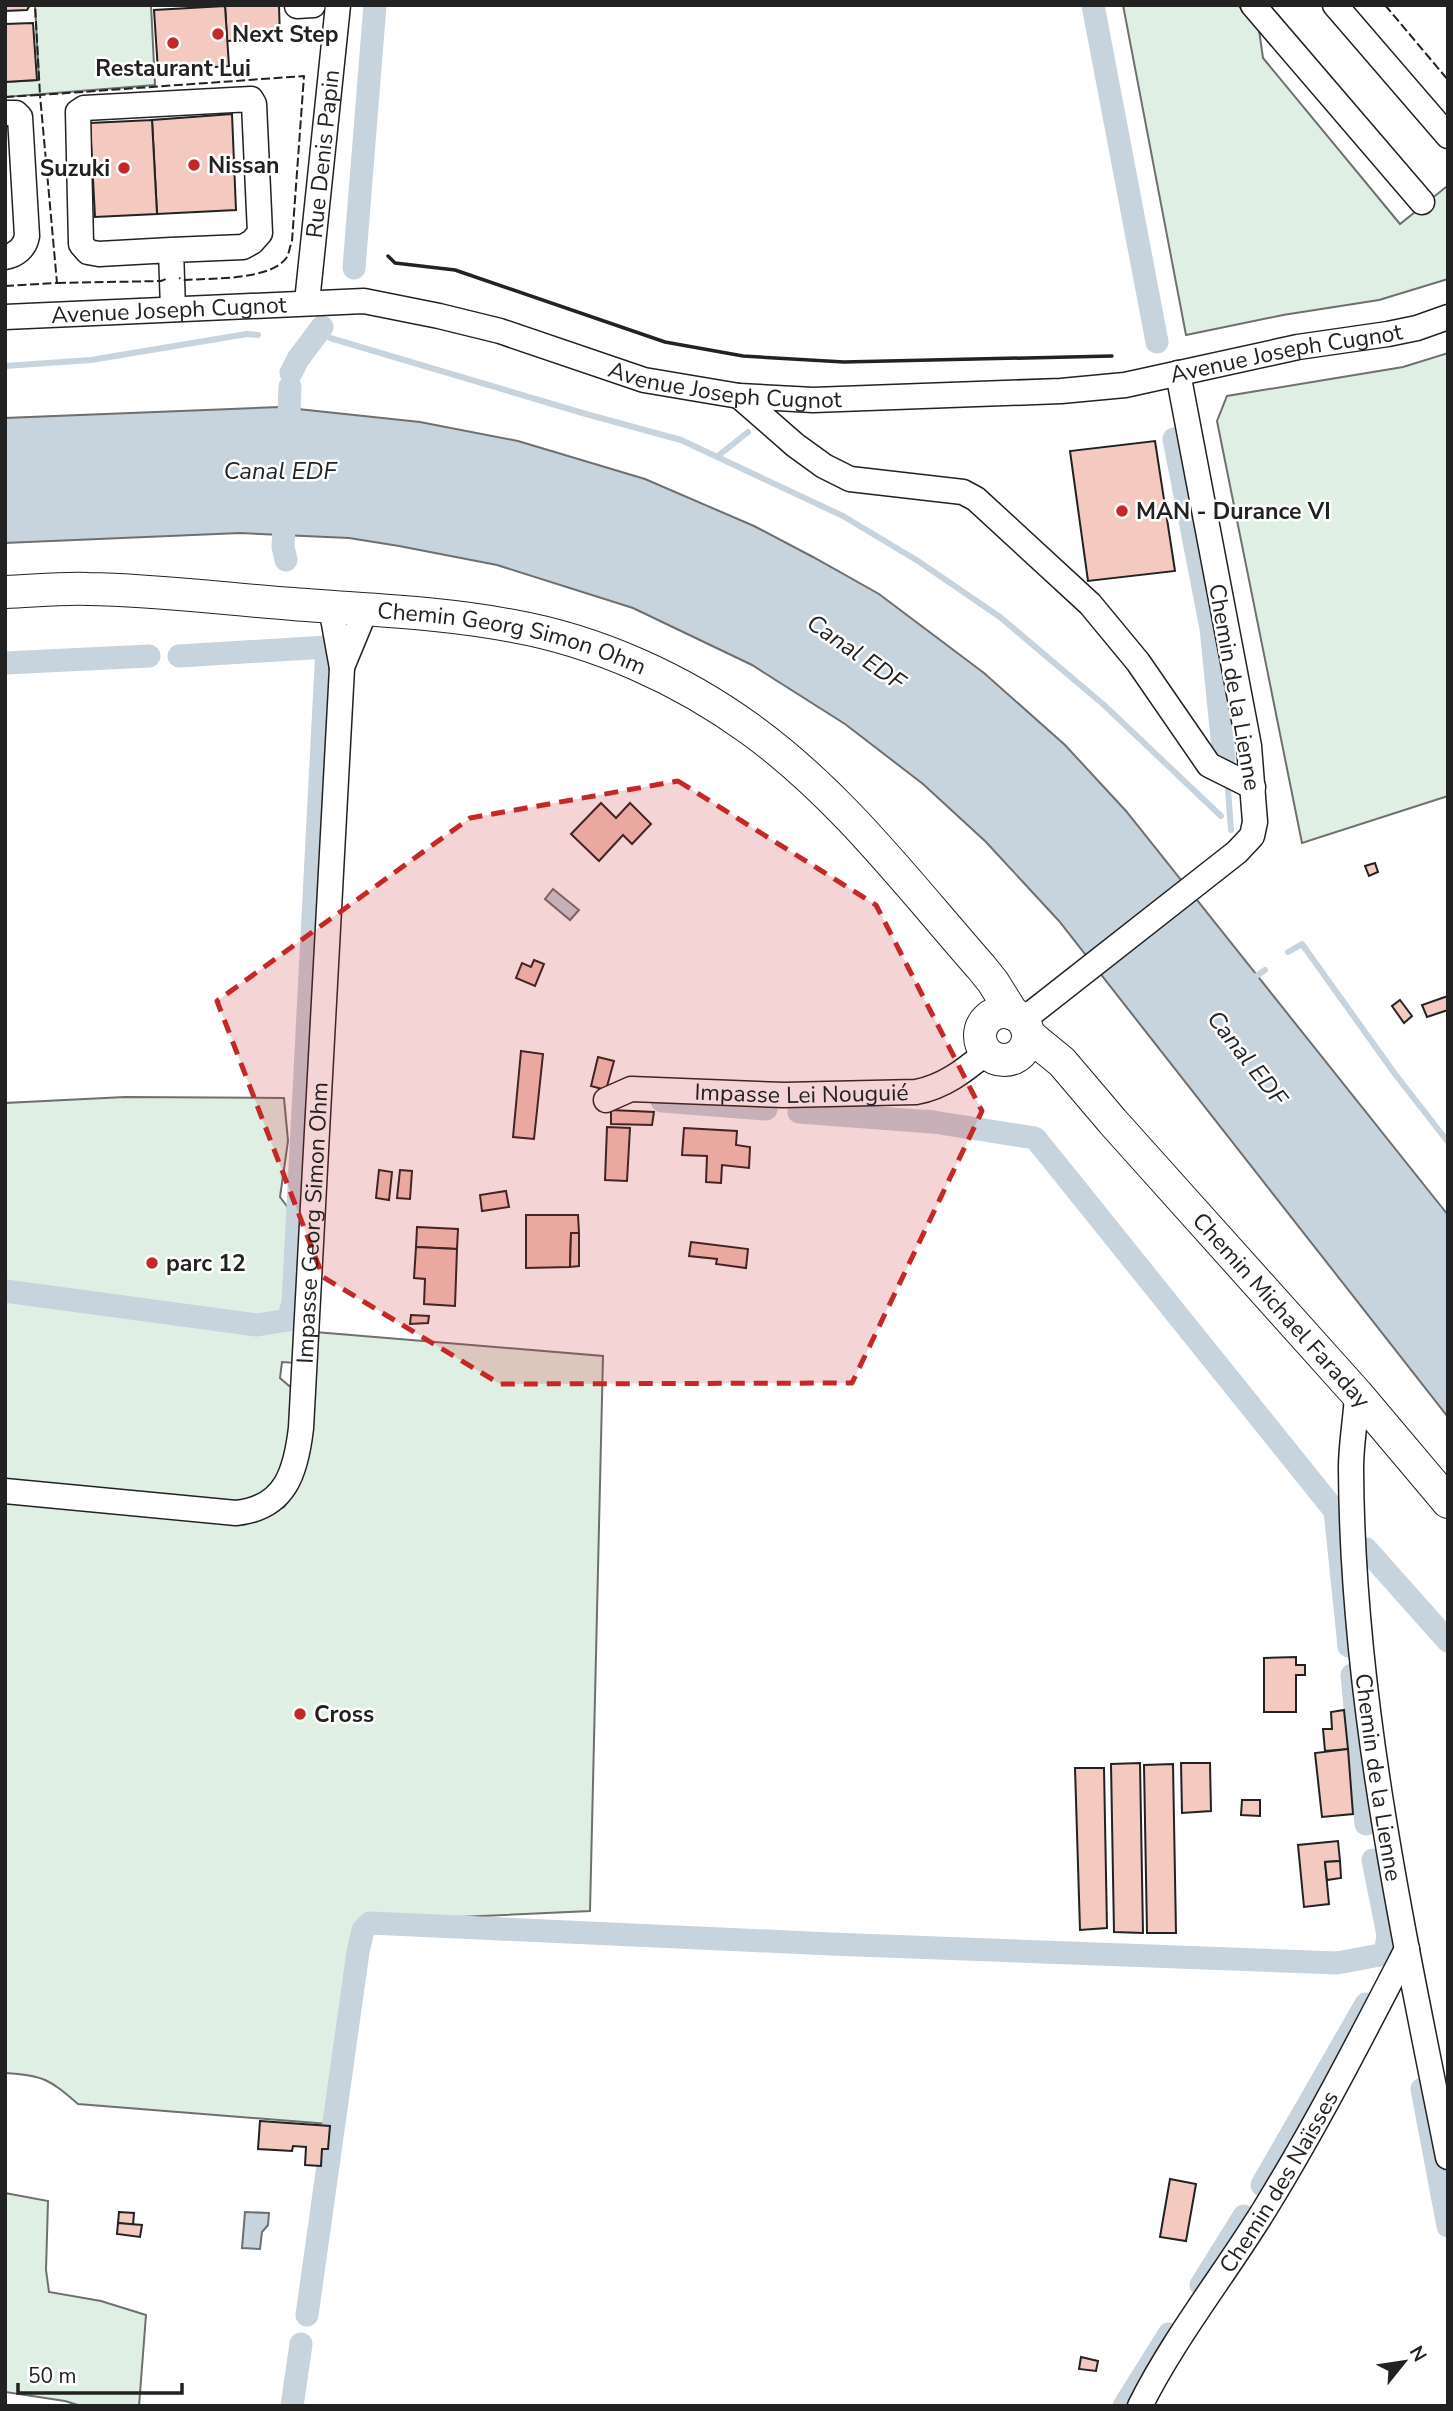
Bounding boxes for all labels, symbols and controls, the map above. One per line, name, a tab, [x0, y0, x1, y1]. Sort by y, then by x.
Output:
place label: Next Step	[232, 19, 339, 50]
marker: Next Step	[210, 26, 226, 42]
marker: Restaurant Lui	[165, 35, 181, 51]
place label: Restaurant Lui	[95, 53, 251, 84]
street label: Rue Denis Papin	[299, 68, 347, 240]
place label: Nissan	[208, 150, 280, 181]
place label: Suzuki	[40, 153, 110, 184]
marker: Nissan	[186, 157, 202, 173]
marker: Suzuki	[116, 160, 132, 176]
street label: Avenue Joseph Cugnot	[50, 289, 288, 331]
street label: Avenue Joseph Cugnot	[1167, 316, 1406, 391]
street label: Avenue Joseph Cugnot	[604, 354, 843, 416]
water label: Canal EDF	[223, 455, 338, 487]
place label: MAN - Durance VI	[1136, 496, 1331, 527]
marker: MAN - Durance VI	[1114, 503, 1130, 519]
street label: Chemin de la Lienne	[1201, 581, 1268, 793]
street label: Chemin Georg Simon Ohm	[376, 595, 651, 683]
water label: Canal EDF	[801, 606, 913, 699]
water label: Canal EDF	[1200, 1004, 1296, 1114]
street label: Impasse Lei Nouguié	[694, 1077, 909, 1111]
street label: Impasse Georg Simon Ohm	[289, 1081, 336, 1364]
street label: Chemin Michael Faraday	[1185, 1206, 1377, 1415]
place label: parc 12	[166, 1248, 246, 1279]
marker: parc 12	[144, 1255, 160, 1271]
street label: Chemin de la Lienne	[1348, 1672, 1409, 1884]
place label: Cross	[314, 1699, 374, 1730]
marker: Cross	[292, 1706, 308, 1722]
street label: Chemin des Naïsses	[1212, 2085, 1346, 2279]
north arrow	[1369, 2327, 1439, 2397]
text: N	[1403, 2341, 1433, 2367]
scale bar	[18, 2352, 182, 2396]
text: 50 m	[28, 2362, 77, 2390]

